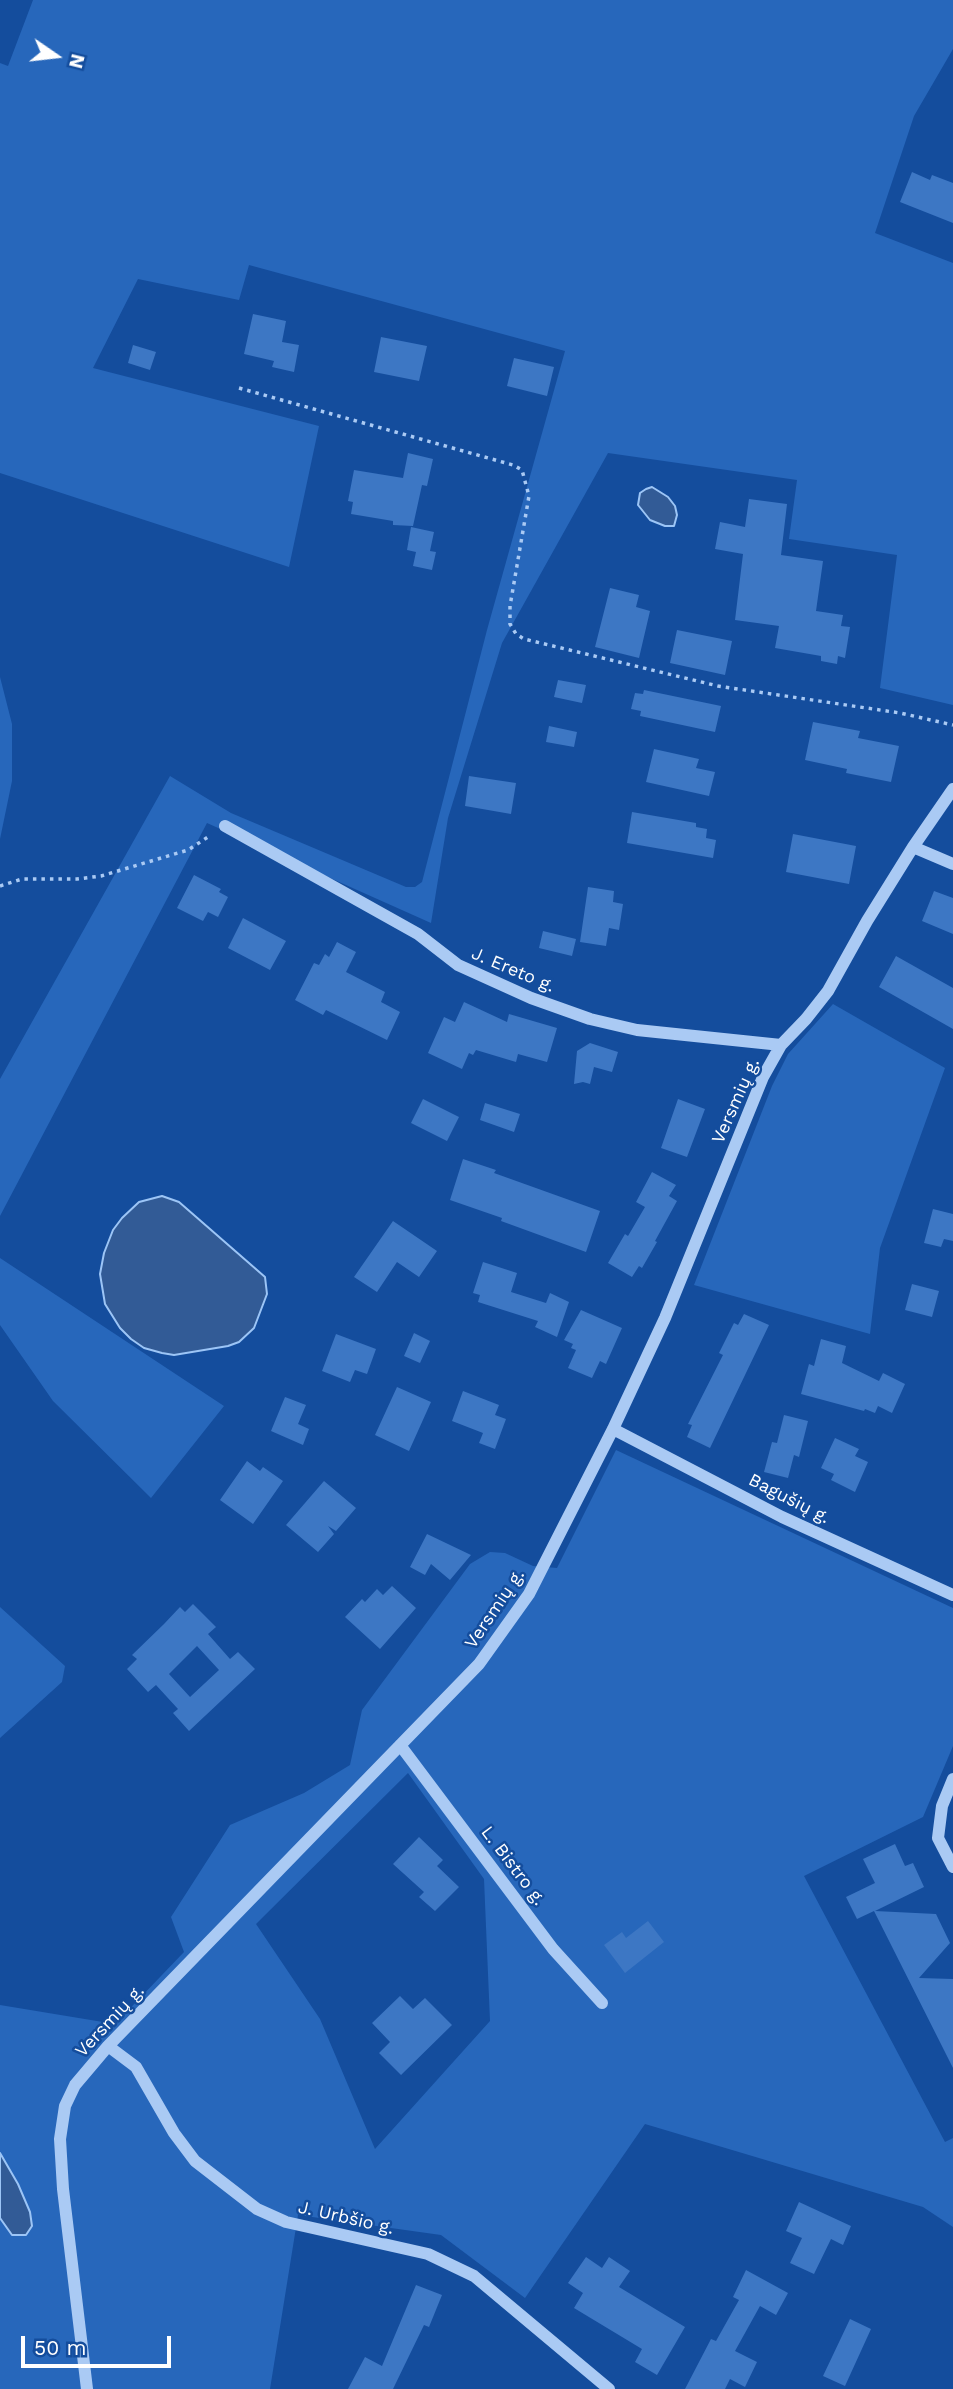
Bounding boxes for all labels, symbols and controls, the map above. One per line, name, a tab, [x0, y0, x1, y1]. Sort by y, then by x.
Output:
north arrow	[21, 21, 91, 91]
text: N	[64, 52, 90, 71]
street label: J. Ereto g.	[468, 943, 558, 997]
street label: Versmių g.	[708, 1055, 764, 1147]
street label: Bagušių g.	[745, 1469, 833, 1529]
street label: Versmių g.	[461, 1565, 529, 1653]
street label: L. Bistro g.	[476, 1822, 550, 1910]
street label: Versmių g.	[71, 1980, 149, 2062]
street label: J. Urbšio g.	[296, 2197, 396, 2239]
scale bar	[24, 2322, 175, 2366]
text: 50 m	[34, 2335, 86, 2360]

